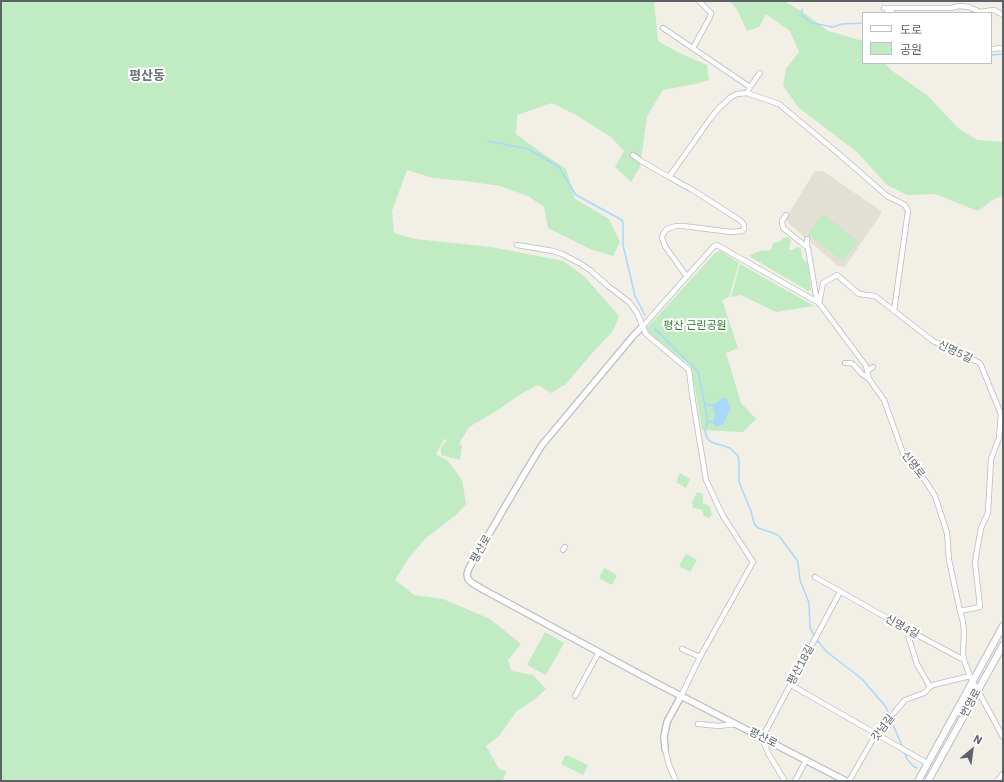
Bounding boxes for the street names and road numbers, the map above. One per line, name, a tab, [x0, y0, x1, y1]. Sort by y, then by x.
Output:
street label: 신명5길	[935, 338, 975, 366]
street label: 신명로	[898, 449, 928, 481]
street label: 평산로	[468, 533, 494, 565]
street label: 신명4길	[883, 612, 921, 642]
street label: 평산18길	[785, 643, 817, 687]
street label: 번영로	[958, 687, 984, 719]
street label: 갓넘길	[868, 712, 898, 744]
street label: 평산로	[746, 725, 780, 751]

